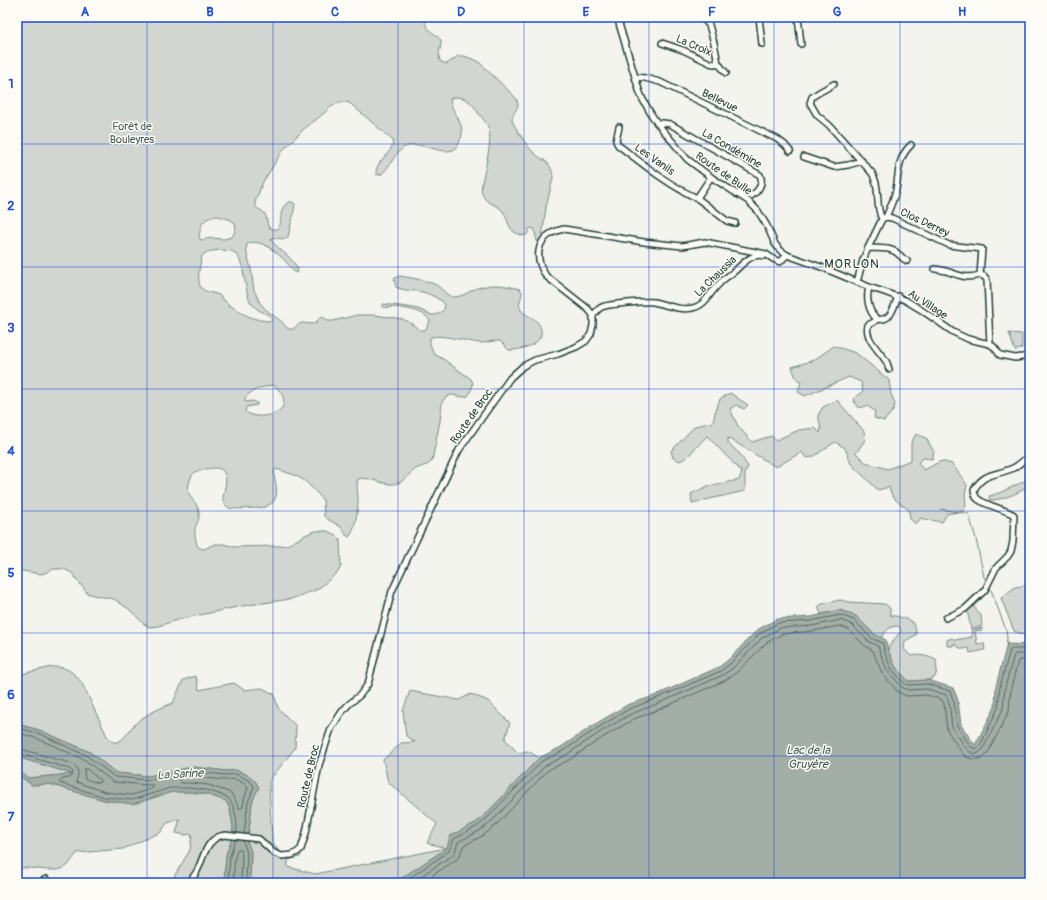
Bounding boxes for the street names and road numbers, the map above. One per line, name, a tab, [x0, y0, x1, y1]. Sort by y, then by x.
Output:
street label: La Croix	[674, 32, 714, 59]
street label: Bellevue	[700, 86, 740, 115]
street label: La Condémine	[699, 126, 765, 171]
street label: Les Vanils	[632, 141, 677, 178]
street label: Route de Bulle	[693, 149, 755, 198]
street label: Clos Derrey	[898, 205, 952, 240]
street label: La Chaussia	[692, 253, 739, 299]
street label: Au Village	[906, 287, 950, 322]
street label: Route de Broc	[448, 386, 496, 447]
street label: Route de Broc	[295, 743, 322, 809]

